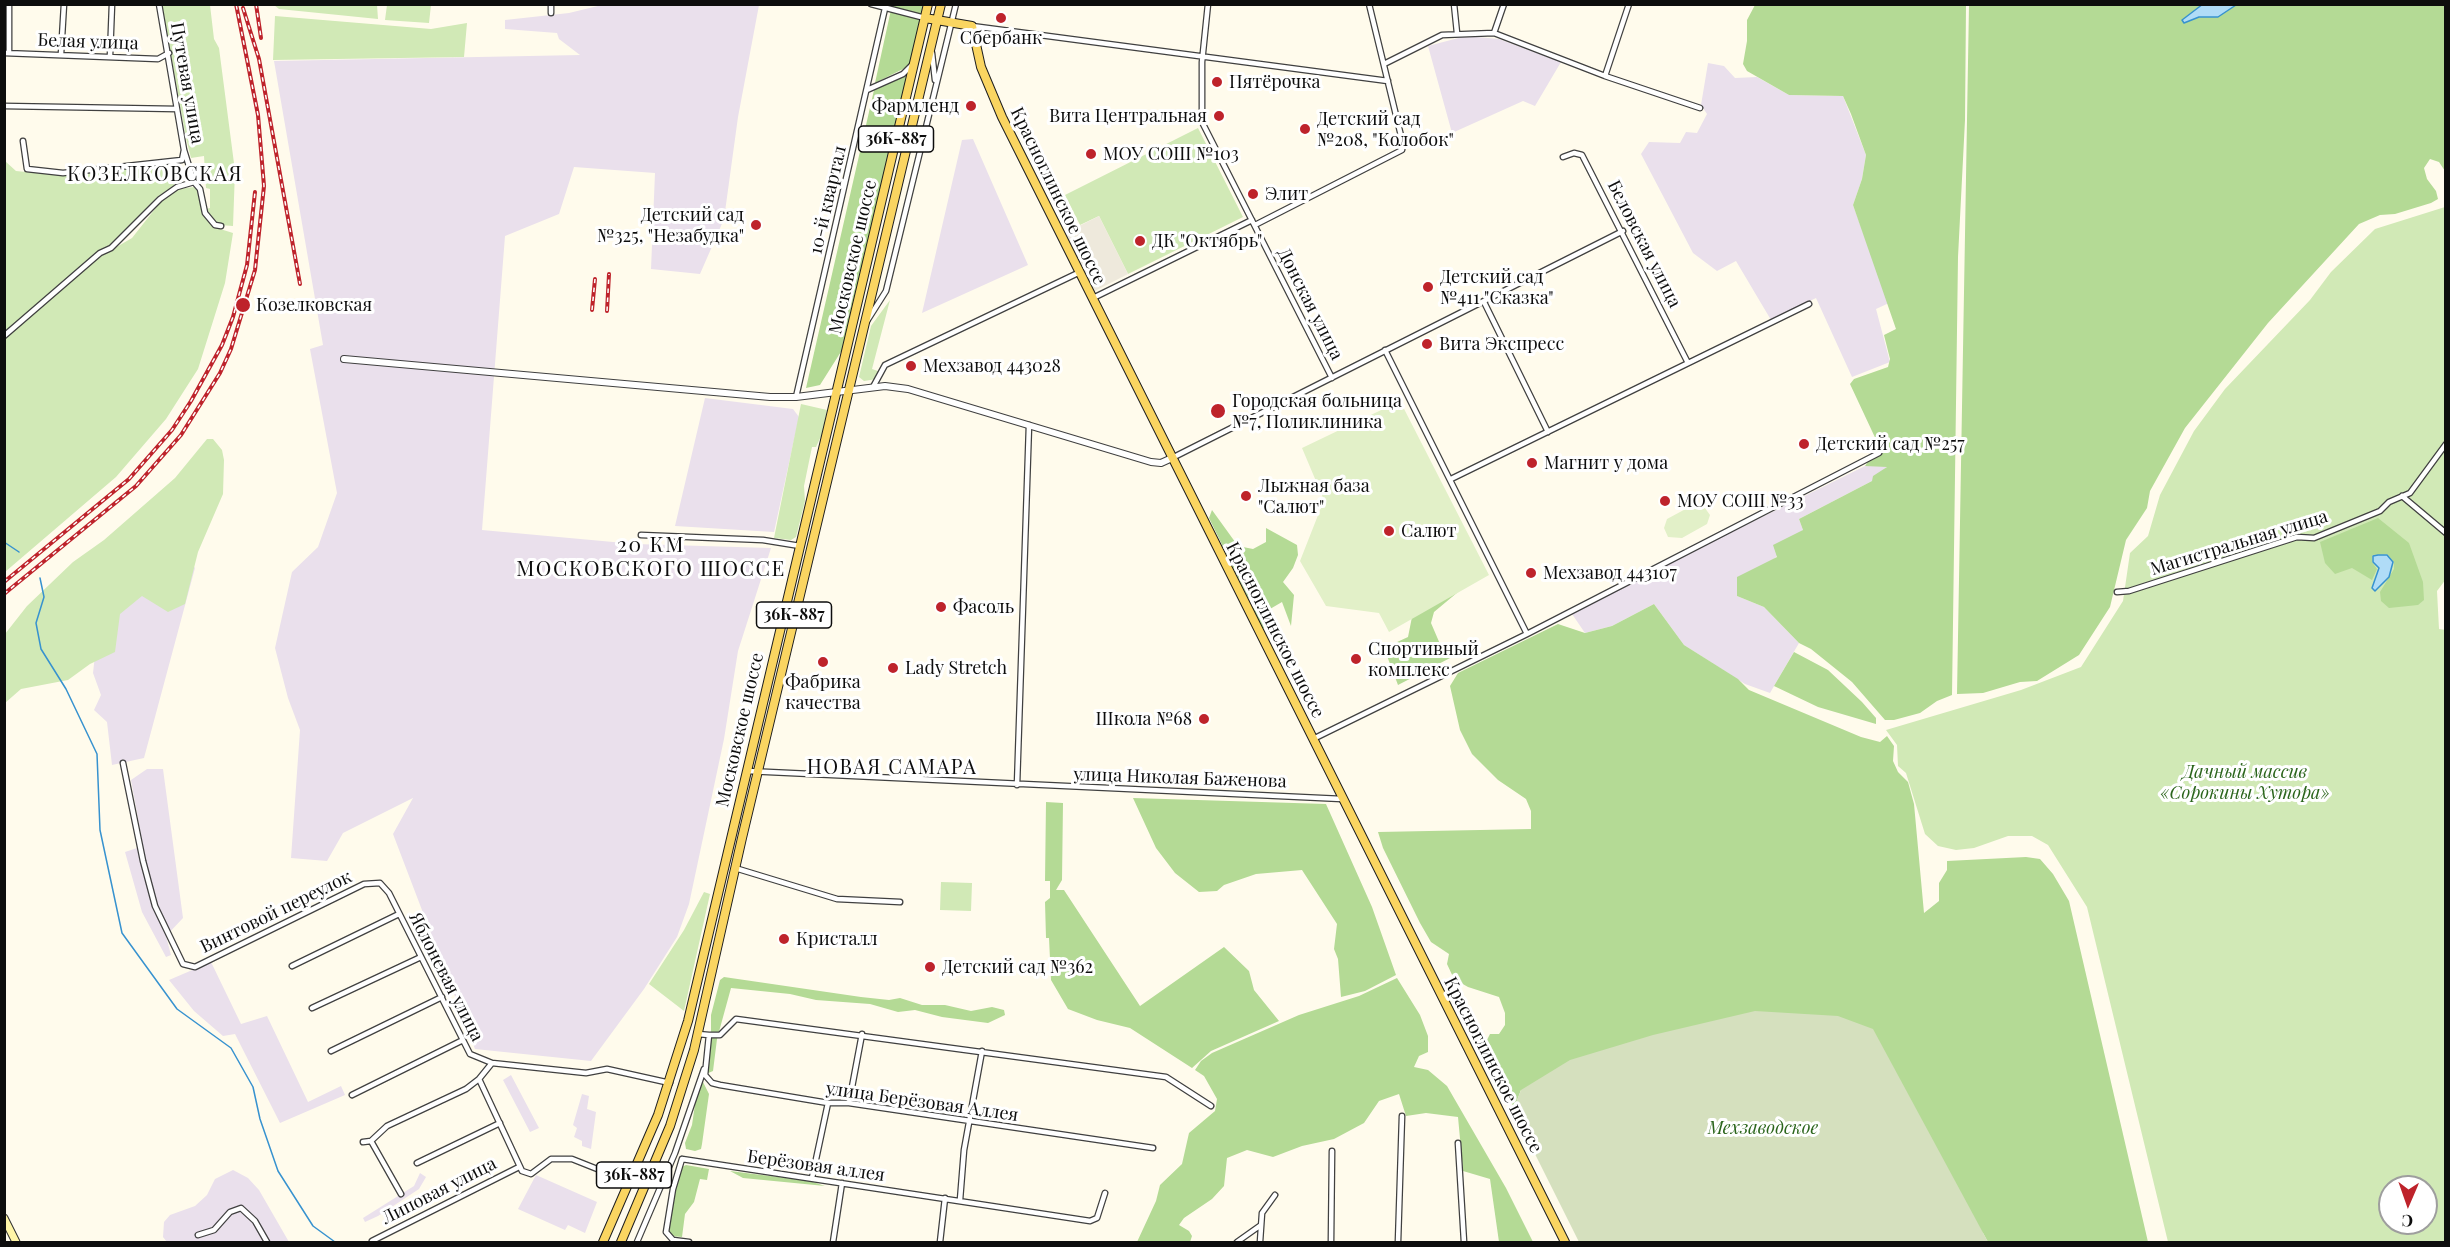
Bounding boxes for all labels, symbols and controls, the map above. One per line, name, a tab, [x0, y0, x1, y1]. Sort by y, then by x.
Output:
marker: Сбербанк	[994, 11, 1008, 25]
street label: Путевая улица	[166, 21, 208, 145]
place label: Сбербанк	[960, 27, 1042, 49]
street label: Белая улица	[37, 29, 139, 55]
place label: Пятёрочка	[1229, 71, 1320, 93]
marker: Пятёрочка	[1210, 75, 1224, 89]
place label: Фармленд	[872, 95, 959, 117]
marker: Фармленд	[964, 99, 978, 113]
street label: Красноглинское шоссе	[1006, 104, 1110, 288]
place label: Вита Центральная	[1049, 105, 1207, 127]
place label: Детский сад №208, "Колобок"	[1317, 108, 1454, 150]
marker: Вита Центральная	[1212, 109, 1226, 123]
marker: Детский сад №208, "Колобок"	[1298, 122, 1312, 136]
road number: 36К-887	[858, 126, 934, 152]
place label: МОУ СОШ №103	[1103, 143, 1239, 165]
street label: 10-й квартал	[805, 144, 851, 256]
marker: МОУ СОШ №103	[1084, 147, 1098, 161]
district label: КОЗЕЛКОВСКАЯ	[67, 163, 243, 187]
street label: Беловская улица	[1603, 177, 1685, 311]
street label: Московское шоссе	[825, 178, 881, 336]
place label: Элит	[1265, 183, 1308, 205]
marker: Элит	[1246, 187, 1260, 201]
place label: Детский сад №325, "Незабудка"	[597, 204, 744, 246]
marker: Детский сад №325, "Незабудка"	[749, 218, 763, 232]
place label: ДК "Октябрь"	[1152, 230, 1262, 252]
marker: ДК "Октябрь"	[1133, 234, 1147, 248]
street label: Донская улица	[1273, 244, 1347, 364]
place label: Детский сад №411 "Сказка"	[1440, 266, 1554, 308]
marker: Детский сад №411 "Сказка"	[1421, 280, 1435, 294]
place label: Козелковская	[256, 294, 372, 316]
marker: Козелковская	[234, 296, 252, 314]
place label: Вита Экспресс	[1439, 333, 1564, 355]
marker: Вита Экспресс	[1420, 337, 1434, 351]
place label: Мехзавод 443028	[923, 355, 1061, 377]
marker: Мехзавод 443028	[904, 359, 918, 373]
place label: Городская больница №7, Поликлиника	[1232, 390, 1402, 432]
marker: Городская больница №7, Поликлиника	[1209, 402, 1227, 420]
place label: Детский сад №257	[1816, 433, 1965, 455]
marker: Детский сад №257	[1797, 437, 1811, 451]
place label: Магнит у дома	[1544, 452, 1668, 474]
marker: Магнит у дома	[1525, 456, 1539, 470]
place label: Лыжная база "Салют"	[1258, 475, 1370, 518]
marker: Лыжная база "Салют"	[1239, 489, 1253, 503]
place label: МОУ СОШ №33	[1677, 490, 1804, 512]
marker: МОУ СОШ №33	[1658, 494, 1672, 508]
street label: Магистральная улица	[2148, 506, 2330, 580]
place label: Салют	[1401, 520, 1457, 542]
marker: Салют	[1382, 524, 1396, 538]
district label: 20 КМ МОСКОВСКОГО ШОССЕ	[516, 532, 786, 582]
street label: Красноглинское шоссе	[1221, 538, 1329, 722]
place label: Мехзавод 443107	[1543, 562, 1677, 584]
marker: Мехзавод 443107	[1524, 566, 1538, 580]
place label: Фасоль	[953, 596, 1014, 618]
marker: Фасоль	[934, 600, 948, 614]
road number: 36К-887	[756, 602, 832, 628]
place label: Спортивный комплекс	[1368, 638, 1479, 680]
street label: Московское шоссе	[712, 651, 768, 809]
marker: Спортивный комплекс	[1349, 652, 1363, 666]
marker: Фабрика качества	[816, 655, 830, 669]
place label: Lady Stretch	[905, 657, 1007, 679]
marker: Lady Stretch	[886, 661, 900, 675]
place label: Фабрика качества	[785, 671, 861, 714]
place label: Школа №68	[1096, 708, 1192, 730]
marker: Школа №68	[1197, 712, 1211, 726]
district label: НОВАЯ САМАРА	[807, 756, 977, 780]
park label: Дачный массив «Сорокины Хутора»	[2160, 761, 2330, 804]
street label: улица Николая Баженова	[1073, 763, 1287, 793]
street label: Винтовой переулок	[197, 866, 355, 958]
street label: Яблоневая улица	[404, 909, 488, 1045]
place label: Кристалл	[796, 928, 878, 950]
marker: Кристалл	[777, 932, 791, 946]
place label: Детский сад №362	[942, 956, 1093, 978]
marker: Детский сад №362	[923, 960, 937, 974]
street label: Красноглинское шоссе	[1439, 973, 1547, 1157]
street label: улица Берёзовая Аллея	[824, 1078, 1020, 1126]
park label: Мехзаводское	[1708, 1117, 1818, 1139]
street label: Берёзовая аллея	[746, 1146, 886, 1186]
street label: Липовая улица	[378, 1153, 500, 1229]
road number: 36К-887	[596, 1162, 672, 1188]
north arrow	[2378, 1175, 2438, 1235]
text: С	[2401, 1211, 2413, 1232]

